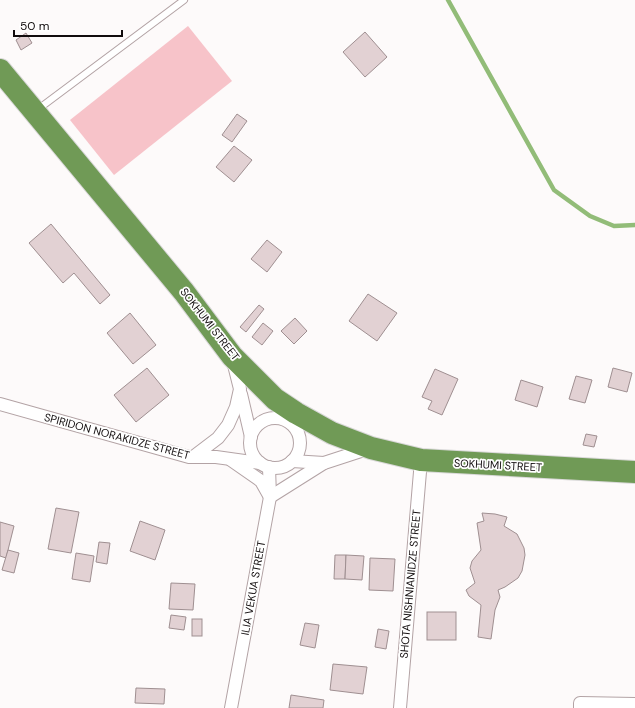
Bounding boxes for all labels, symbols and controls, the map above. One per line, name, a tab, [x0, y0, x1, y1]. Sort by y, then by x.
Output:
scale bar	[14, 12, 122, 38]
text: 50 m	[20, 18, 49, 34]
street label: SOKHUMI STREET	[177, 285, 243, 363]
street label: SPIRIDON NORAKIDZE STREET	[43, 410, 191, 462]
street label: SOKHUMI STREET	[454, 456, 542, 474]
street label: SHOTA NISHNIANIDZE STREET	[397, 509, 423, 659]
street label: ILIA VEKUA STREET	[238, 540, 268, 636]

